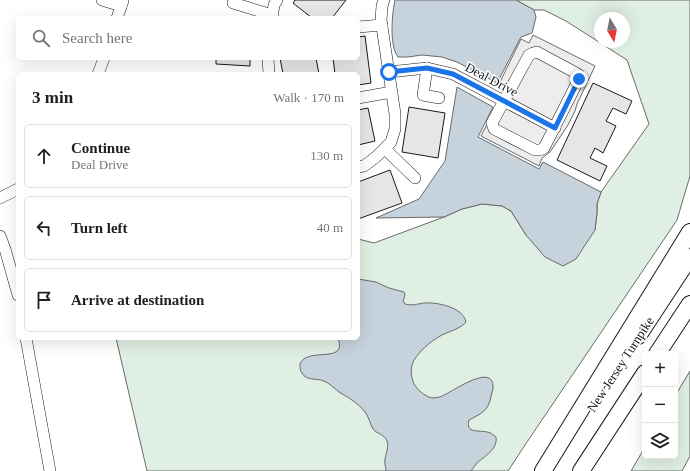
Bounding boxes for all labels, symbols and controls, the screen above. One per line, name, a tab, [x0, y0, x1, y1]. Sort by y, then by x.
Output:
north arrow	[594, 12, 630, 48]
search box	[16, 16, 360, 60]
icon: search	[30, 27, 52, 49]
text: Search here	[62, 30, 132, 46]
street label: Deal Drive	[463, 59, 521, 100]
route start	[380, 63, 398, 81]
route end	[570, 70, 588, 88]
text: 3 min	[32, 88, 73, 107]
text: Walk · 170 m	[273, 90, 344, 105]
text: Continue	[71, 140, 130, 156]
icon: ahead	[33, 145, 55, 167]
text: 130 m	[310, 148, 343, 163]
text: Deal Drive	[71, 157, 128, 172]
icon: left	[33, 217, 55, 239]
text: Turn left	[71, 220, 128, 236]
text: 40 m	[317, 220, 343, 235]
icon: arrive	[33, 289, 55, 311]
text: Arrive at destination	[71, 292, 204, 308]
street label: New Jersey Turnpike	[584, 314, 657, 415]
map controls	[642, 351, 678, 459]
button: +	[642, 351, 678, 387]
button: −	[642, 387, 678, 423]
button: layers	[642, 423, 678, 459]

